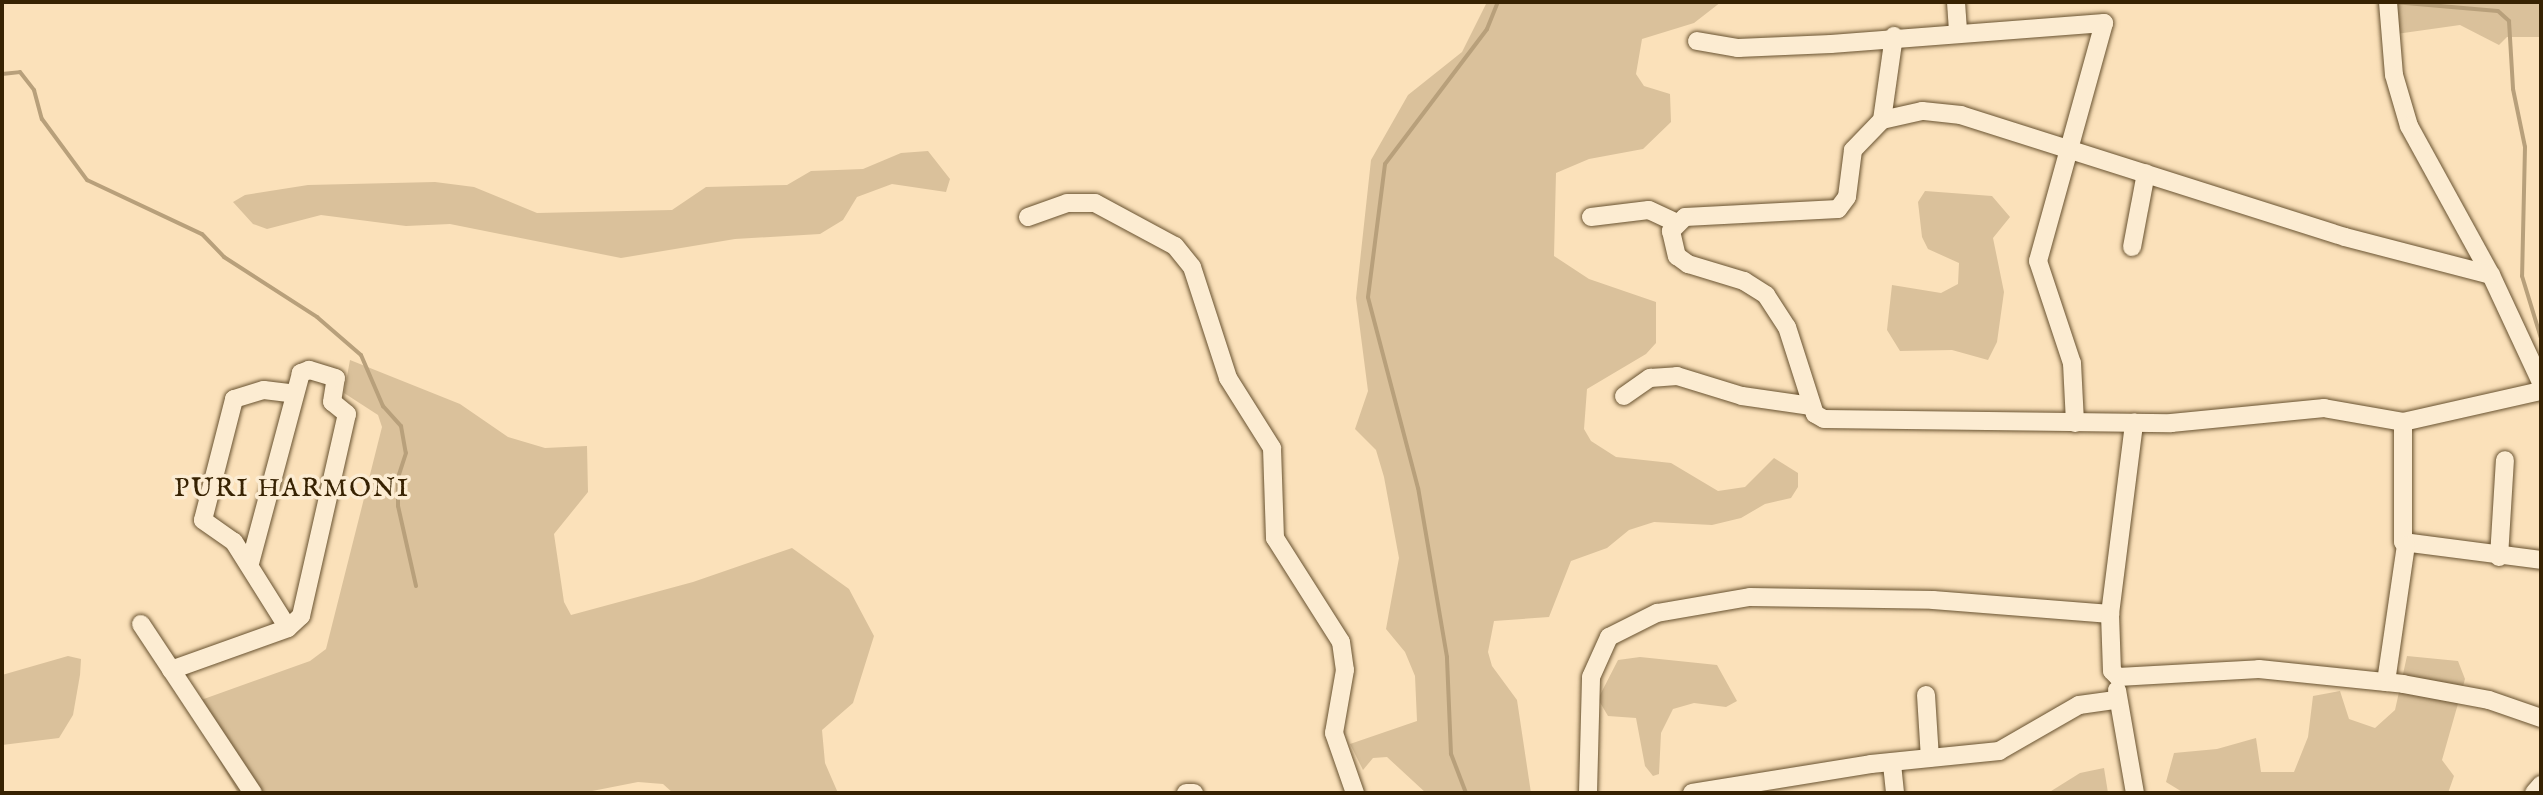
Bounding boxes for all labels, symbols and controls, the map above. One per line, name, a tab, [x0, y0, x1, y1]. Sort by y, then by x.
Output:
district label: PURI HARMONI	[174, 473, 410, 505]

